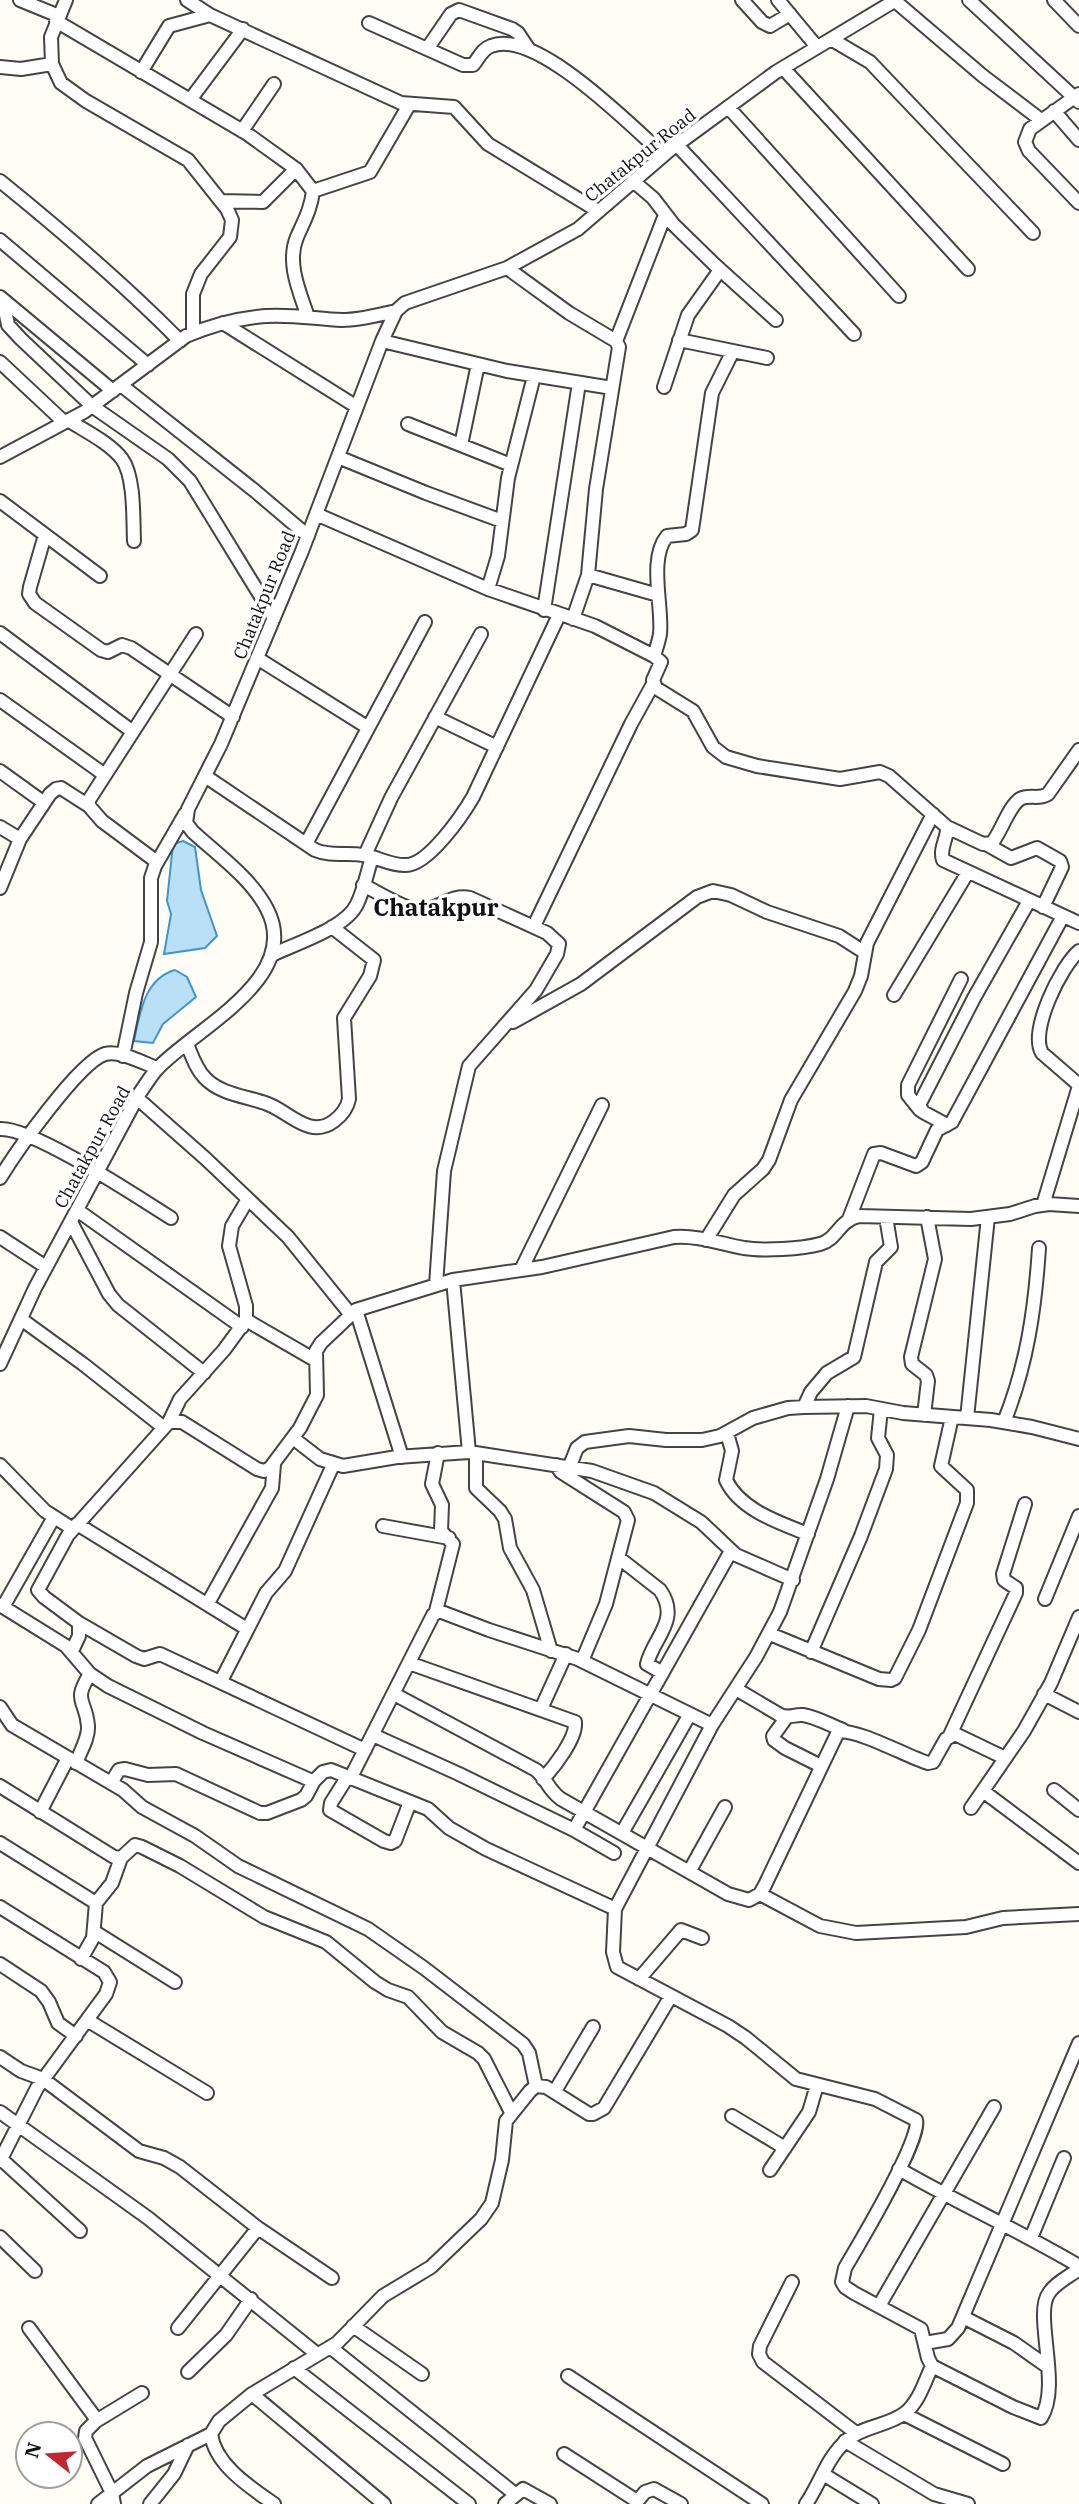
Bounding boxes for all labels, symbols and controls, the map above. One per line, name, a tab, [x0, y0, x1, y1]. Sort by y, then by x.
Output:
street label: Chatakpur Road	[580, 103, 700, 207]
street label: Chatakpur Road	[228, 527, 300, 663]
district label: Chatakpur	[373, 891, 499, 923]
street label: Chatakpur Road	[49, 1082, 135, 1212]
north arrow	[14, 2420, 84, 2490]
text: N	[19, 2439, 46, 2461]

